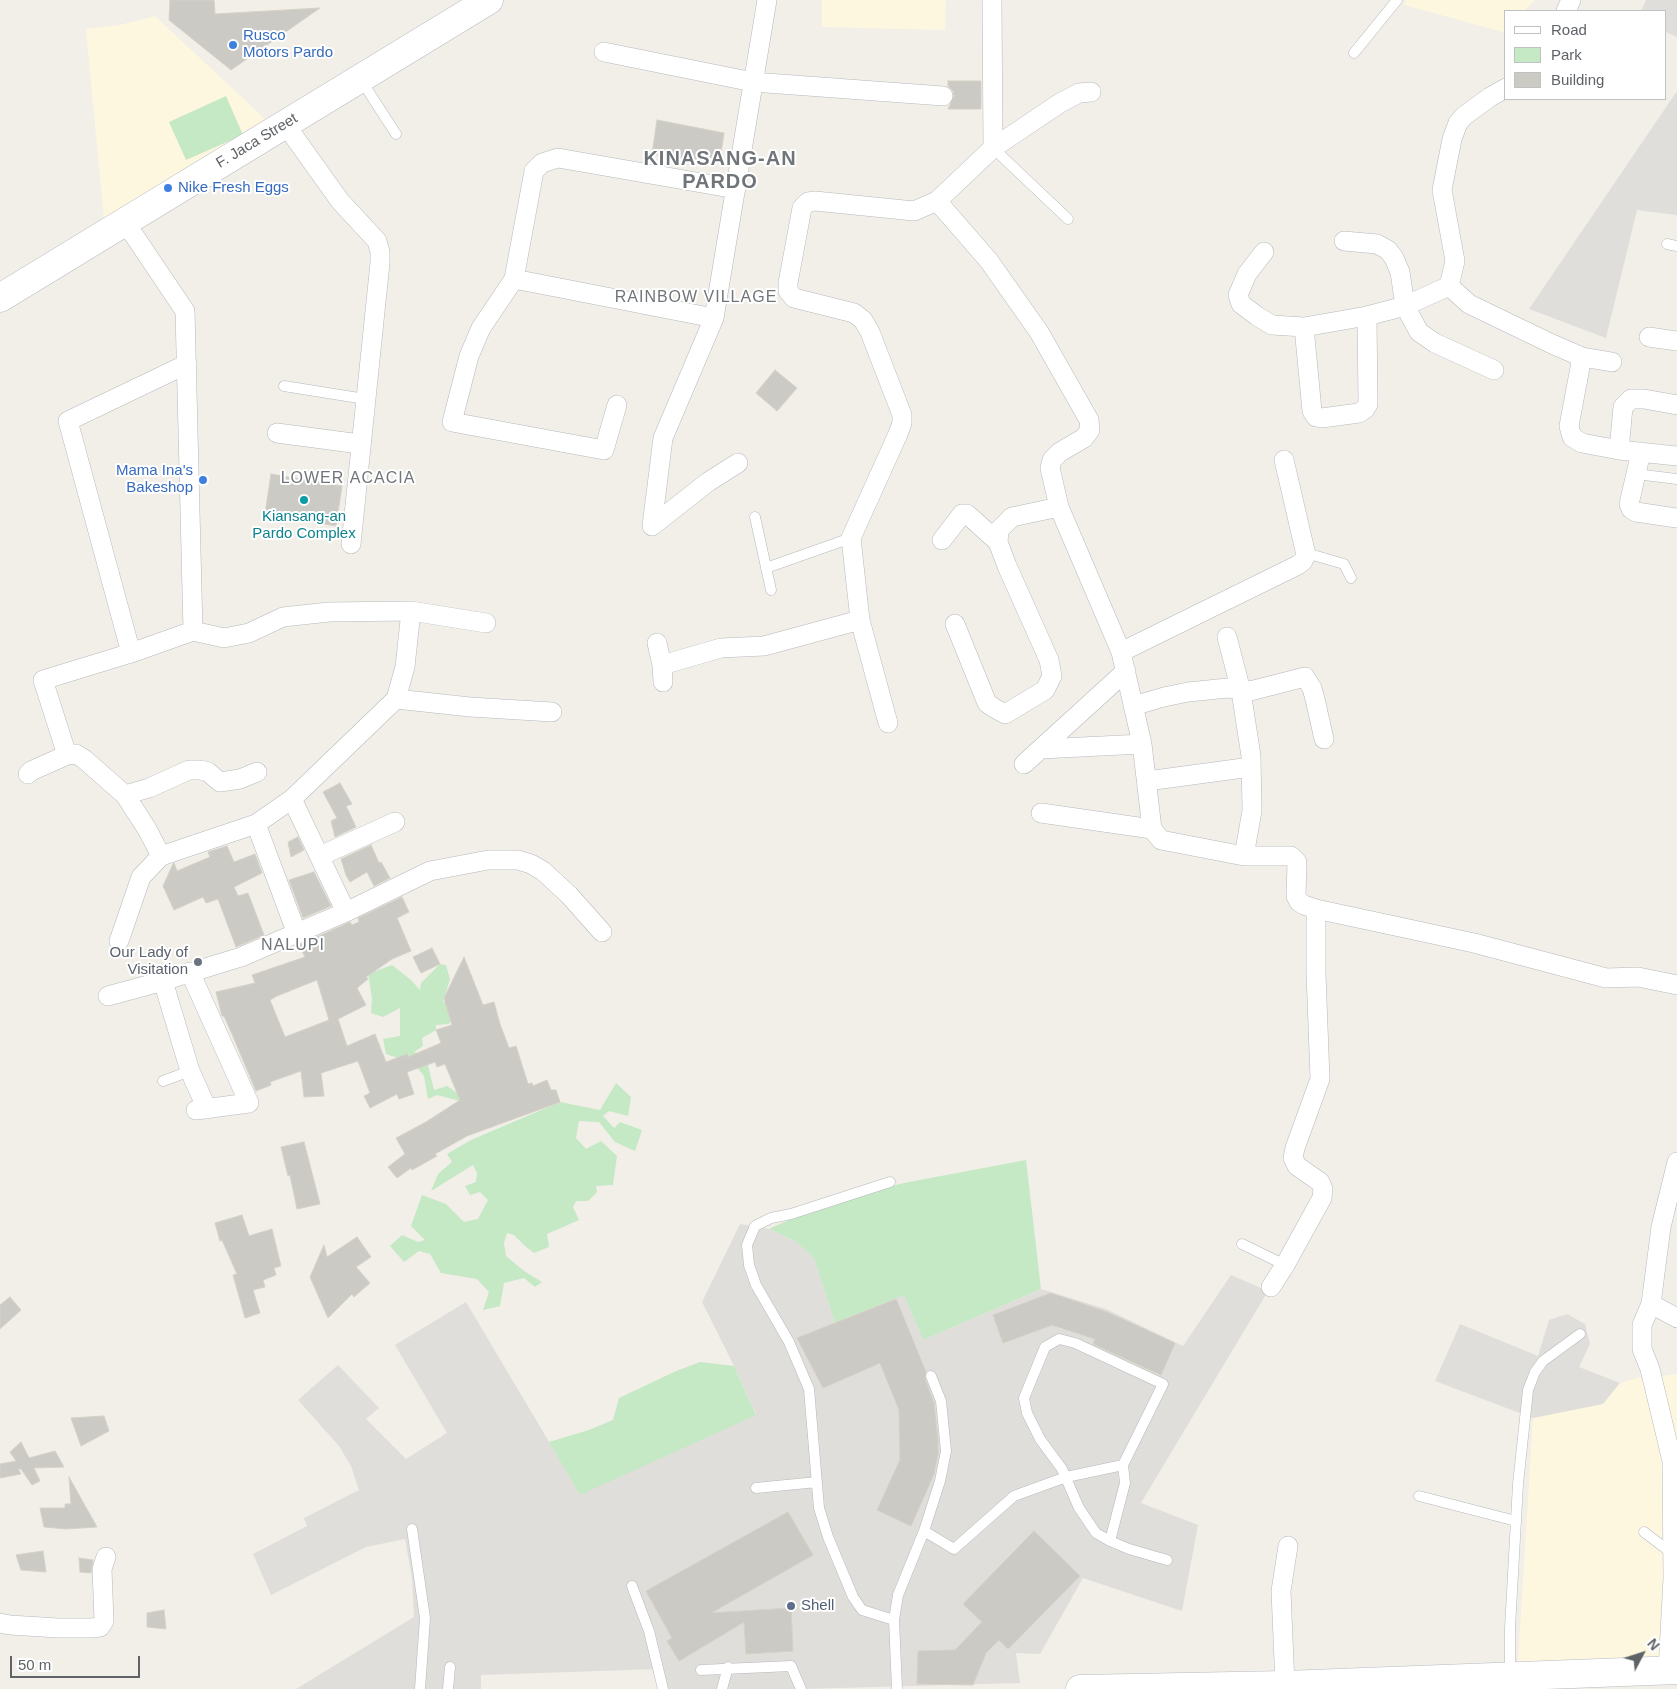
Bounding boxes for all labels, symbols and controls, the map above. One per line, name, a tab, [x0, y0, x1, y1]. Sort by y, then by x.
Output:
legend	[1504, 10, 1667, 100]
text: Road	[1551, 21, 1587, 38]
place label: Rusco Motors Pardo	[243, 27, 333, 62]
marker: Rusco Motors Pardo	[227, 39, 239, 51]
text: Park	[1551, 46, 1582, 63]
text: Building	[1551, 71, 1604, 88]
street label: F. Jaca Street	[213, 110, 301, 172]
district label: KINASANG-AN PARDO	[642, 147, 798, 194]
place label: Nike Fresh Eggs	[178, 179, 289, 197]
marker: Nike Fresh Eggs	[162, 182, 174, 194]
district label: RAINBOW VILLAGE	[613, 288, 779, 308]
place label: Mama Ina's Bakeshop	[116, 462, 193, 497]
district label: LOWER ACACIA	[279, 469, 417, 489]
marker: Mama Ina's Bakeshop	[197, 474, 209, 486]
marker: Kiansang-an Pardo Complex	[298, 494, 310, 506]
place label: Kiansang-an Pardo Complex	[252, 508, 356, 543]
district label: NALUPI	[260, 936, 326, 956]
place label: Our Lady of Visitation	[110, 944, 188, 979]
marker: Our Lady of Visitation	[192, 956, 204, 968]
place label: Shell	[801, 1597, 834, 1615]
marker: Shell	[785, 1600, 797, 1612]
north arrow	[1617, 1629, 1667, 1679]
text: N	[1644, 1635, 1663, 1653]
scale bar	[12, 1646, 142, 1678]
text: 50 m	[18, 1656, 51, 1673]

